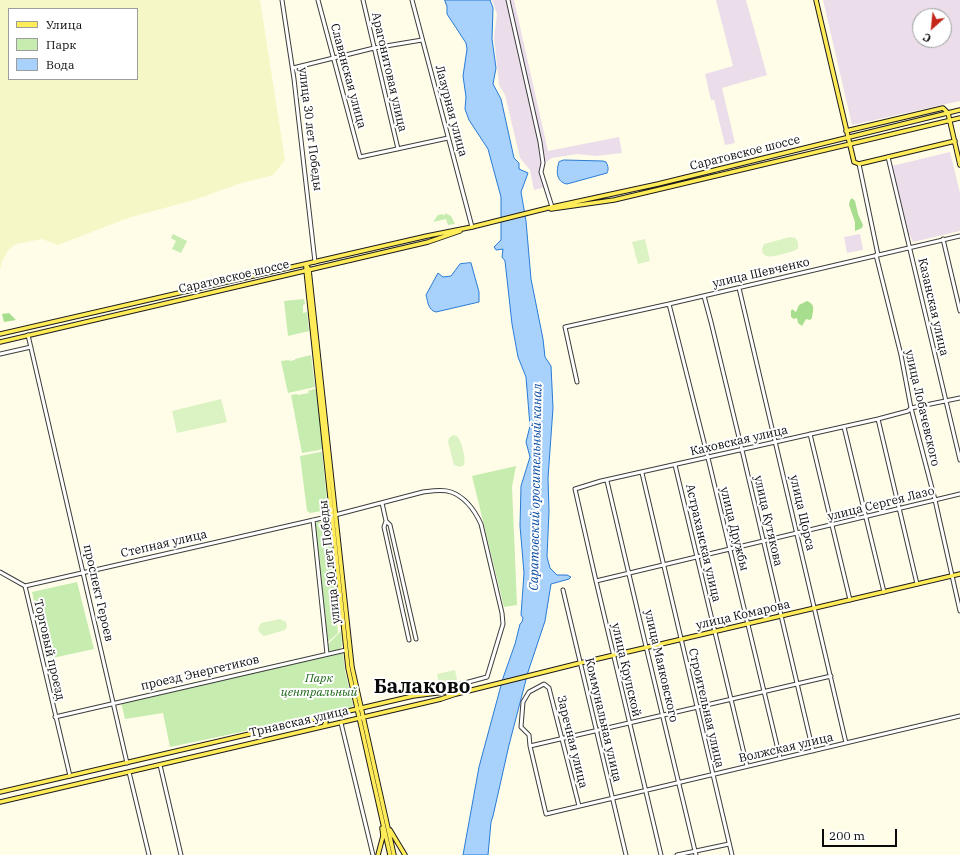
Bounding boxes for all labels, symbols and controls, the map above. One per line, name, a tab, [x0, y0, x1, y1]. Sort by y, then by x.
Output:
legend	[8, 8, 138, 80]
north arrow	[912, 8, 952, 48]
street label: Арагонитовая улица	[368, 11, 410, 133]
text: Улица	[46, 17, 82, 32]
street label: Славянская улица	[327, 22, 369, 130]
text: С	[921, 30, 933, 46]
text: Парк	[46, 37, 76, 52]
text: Вода	[46, 57, 74, 72]
street label: Лазурная улица	[432, 64, 470, 158]
street label: улица 30 лет Победы	[295, 66, 325, 192]
street label: Саратовское шоссе	[688, 132, 802, 174]
street label: улица Шевченко	[711, 255, 811, 291]
street label: Саратовское шоссе	[177, 257, 291, 297]
street label: Казанская улица	[915, 257, 951, 357]
street label: улица Лобачевского	[902, 348, 942, 468]
water label: Саратовский оросительный канал	[526, 383, 546, 591]
street label: Каховская улица	[689, 423, 789, 459]
street label: улица Кутякова	[751, 474, 785, 568]
street label: улица Щорса	[786, 474, 818, 552]
street label: Астраханская улица	[682, 482, 724, 604]
street label: улица Сергея Лазо	[826, 484, 936, 524]
street label: улица Дружбы	[717, 486, 751, 572]
street label: улица 30 лет Победы	[316, 499, 344, 625]
street label: Степная улица	[119, 527, 209, 561]
street label: проспект Героев	[80, 543, 116, 643]
street label: улица Комарова	[695, 597, 791, 633]
street label: Торговый проезд	[30, 598, 68, 702]
street label: улица Маяковского	[641, 608, 681, 724]
street label: улица Крупской	[608, 622, 644, 718]
street label: Строительная улица	[685, 647, 727, 769]
street label: проезд Энергетиков	[139, 652, 261, 694]
street label: Коммунальная улица	[582, 656, 624, 784]
park label: Парк центральный	[281, 672, 357, 700]
district label: Балаково	[374, 675, 470, 699]
street label: Заречная улица	[554, 694, 590, 790]
street label: Трнавская улица	[248, 704, 350, 740]
street label: Волжская улица	[737, 730, 835, 766]
scale bar	[824, 821, 899, 847]
text: 200 m	[829, 828, 865, 843]

